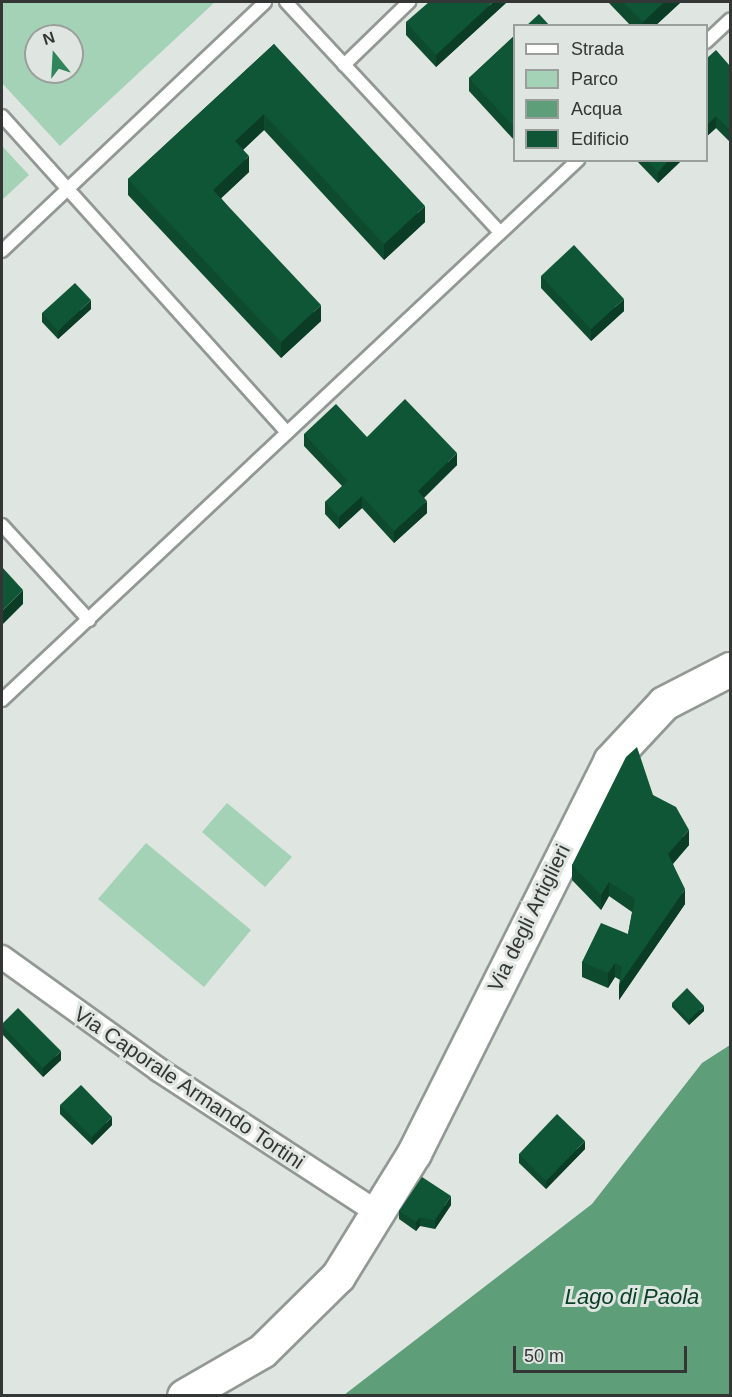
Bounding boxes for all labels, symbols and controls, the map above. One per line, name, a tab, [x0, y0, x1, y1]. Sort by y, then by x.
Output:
north arrow	[24, 24, 84, 84]
legend	[513, 24, 708, 162]
text: N	[41, 28, 57, 48]
text: Strada	[571, 39, 624, 59]
text: Parco	[571, 69, 618, 89]
text: Acqua	[571, 99, 622, 119]
text: Edificio	[571, 129, 629, 149]
street label: Via degli Artiglieri	[482, 840, 576, 996]
street label: Via Caporale Armando Tortini	[68, 1001, 310, 1175]
water label: Lago di Paola	[565, 1284, 699, 1310]
scale bar	[516, 1334, 690, 1372]
text: 50 m	[524, 1346, 564, 1366]

